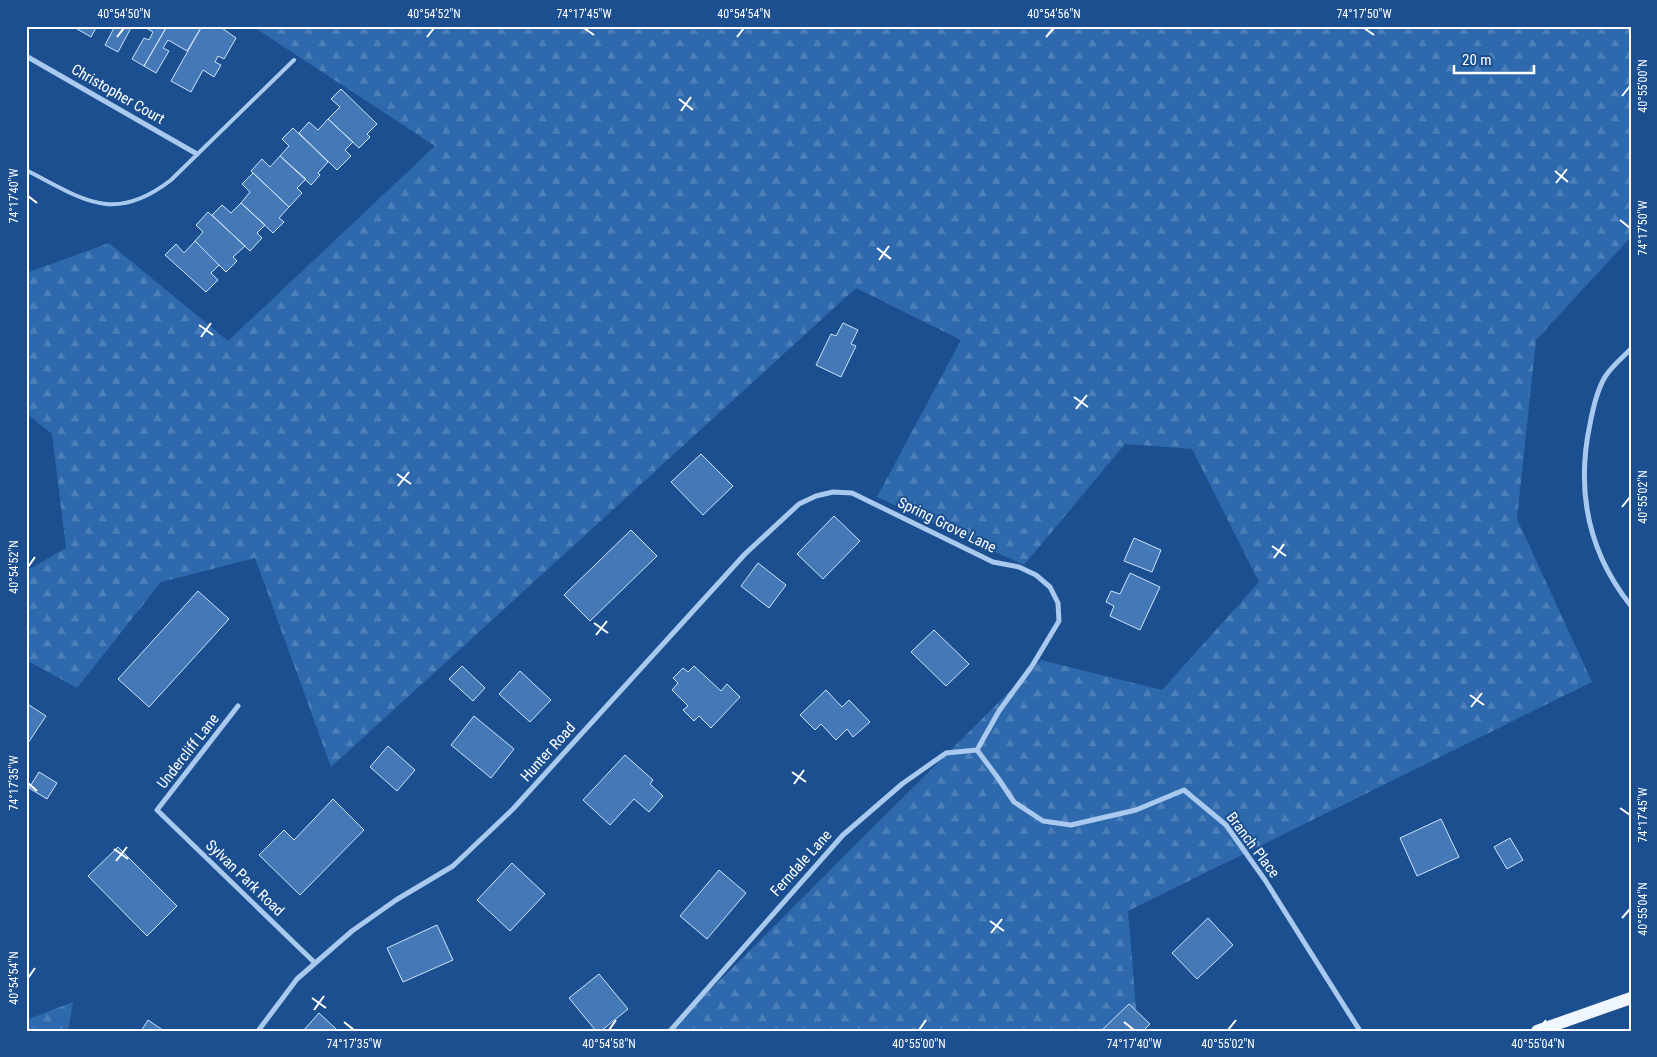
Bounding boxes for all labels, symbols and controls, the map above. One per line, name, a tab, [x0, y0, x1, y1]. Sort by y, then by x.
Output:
text: 40°54'50"N	[97, 7, 151, 21]
text: 40°54'52"N	[407, 7, 461, 21]
text: 74°17'45"W	[556, 7, 612, 21]
text: 40°54'54"N	[717, 7, 771, 21]
text: 40°54'56"N	[1027, 7, 1081, 21]
text: 74°17'50"W	[1336, 7, 1392, 21]
scale bar	[1454, 42, 1534, 74]
text: 20 m	[1462, 51, 1492, 69]
text: 40°55'00"N	[1636, 59, 1650, 113]
street label: Christopher Court	[68, 60, 168, 128]
text: 74°17'40"W	[7, 168, 21, 224]
text: 74°17'50"W	[1636, 200, 1650, 256]
text: 40°55'02"N	[1636, 470, 1650, 524]
street label: Spring Grove Lane	[895, 493, 999, 557]
text: 40°54'52"N	[7, 540, 21, 594]
street label: Undercliff Lane	[153, 710, 223, 792]
street label: Hunter Road	[517, 719, 579, 785]
text: 74°17'35"W	[7, 755, 21, 811]
text: 74°17'45"W	[1636, 787, 1650, 843]
street label: Branch Place	[1223, 809, 1283, 881]
street label: Ferndale Lane	[767, 826, 835, 900]
street label: Sylvan Park Road	[202, 836, 288, 920]
text: 40°55'04"N	[1636, 882, 1650, 936]
text: 40°54'54"N	[7, 951, 21, 1005]
text: 74°17'35"W	[326, 1037, 382, 1051]
text: 40°54'58"N	[582, 1037, 636, 1051]
text: 40°55'00"N	[892, 1037, 946, 1051]
text: 74°17'40"W	[1106, 1037, 1162, 1051]
text: 40°55'02"N	[1201, 1037, 1255, 1051]
text: 40°55'04"N	[1511, 1037, 1565, 1051]

